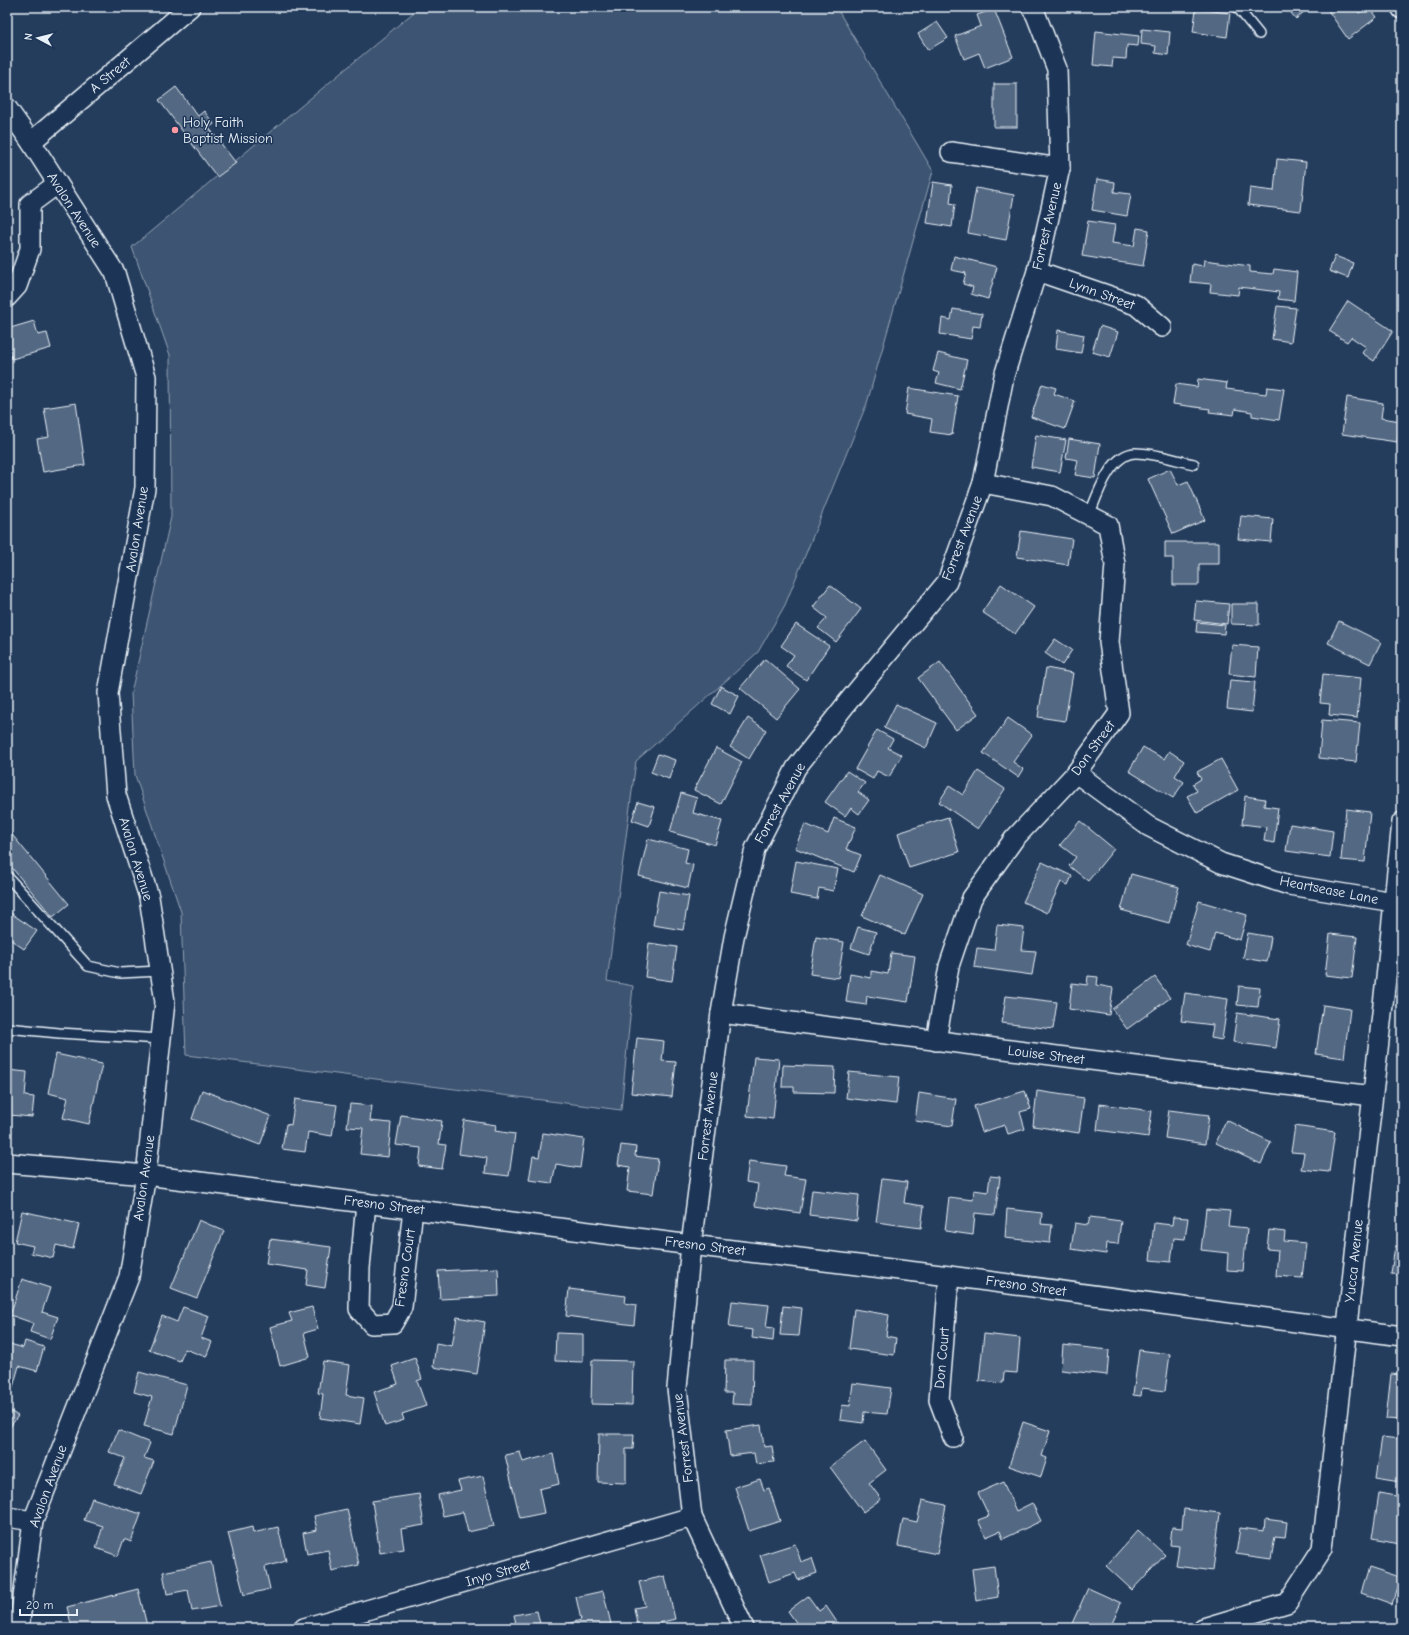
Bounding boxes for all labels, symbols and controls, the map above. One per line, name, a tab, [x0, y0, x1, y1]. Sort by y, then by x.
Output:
north arrow	[18, 18, 58, 58]
text: N	[22, 32, 35, 41]
street label: A Street	[86, 52, 135, 97]
place label: Holy Faith Baptist Mission	[183, 114, 273, 147]
marker: Holy Faith Baptist Mission	[170, 125, 180, 135]
street label: Avalon Avenue	[43, 169, 105, 251]
street label: Forrest Avenue	[1029, 180, 1065, 272]
street label: Lynn Street	[1067, 274, 1138, 314]
street label: Avalon Avenue	[122, 485, 152, 573]
street label: Forrest Avenue	[938, 493, 986, 583]
street label: Don Street	[1067, 716, 1119, 779]
street label: Forrest Avenue	[751, 760, 809, 846]
street label: Avalon Avenue	[115, 815, 157, 903]
street label: Heartsease Lane	[1278, 872, 1380, 908]
street label: Louise Street	[1007, 1042, 1086, 1068]
street label: Forrest Avenue	[694, 1070, 722, 1162]
street label: Avalon Avenue	[130, 1134, 158, 1222]
street label: Fresno Street	[343, 1192, 426, 1218]
street label: Yucca Avenue	[1341, 1219, 1367, 1303]
street label: Fresno Court	[391, 1227, 419, 1308]
street label: Fresno Street	[664, 1233, 747, 1259]
street label: Fresno Street	[985, 1272, 1068, 1300]
street label: Don Court	[931, 1326, 953, 1389]
street label: Forrest Avenue	[669, 1392, 697, 1484]
street label: Avalon Avenue	[25, 1442, 71, 1530]
street label: Inyo Street	[464, 1555, 533, 1590]
scale bar	[20, 1591, 77, 1617]
text: 20 m	[26, 1598, 54, 1612]

